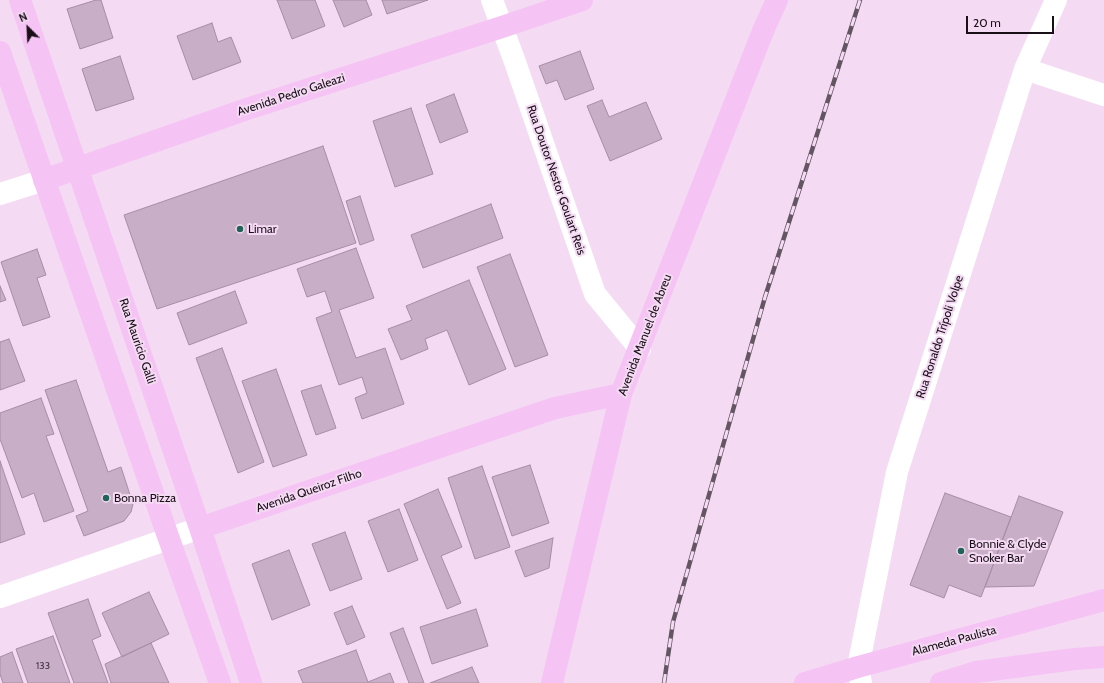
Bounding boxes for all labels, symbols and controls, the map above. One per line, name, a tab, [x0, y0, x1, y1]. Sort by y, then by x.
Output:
north arrow	[8, 8, 48, 48]
scale bar	[968, 8, 1056, 34]
text: N	[17, 9, 30, 25]
text: 20 m	[973, 15, 1001, 30]
street label: Avenida Pedro Galeazi	[235, 71, 347, 119]
street label: Rua Doutor Nestor Goulart Reis	[524, 103, 588, 257]
place label: Limar	[248, 222, 277, 236]
marker: Limar	[235, 224, 245, 234]
street label: Avenida Manuel de Abreu	[615, 272, 675, 398]
street label: Rua Ronaldo Trípoli Volpe	[913, 274, 967, 400]
street label: Rua Mauricio Galli	[116, 296, 158, 386]
street label: Avenida Queiroz Filho	[254, 466, 364, 516]
place label: Bonna Pizza	[114, 491, 176, 505]
marker: Bonna Pizza	[101, 493, 111, 503]
place label: Bonnie & Clyde Snoker Bar	[969, 537, 1046, 565]
marker: Bonnie & Clyde Snoker Bar	[956, 546, 966, 556]
street label: Alameda Paulista	[910, 623, 998, 659]
house number: 133	[36, 660, 50, 672]

